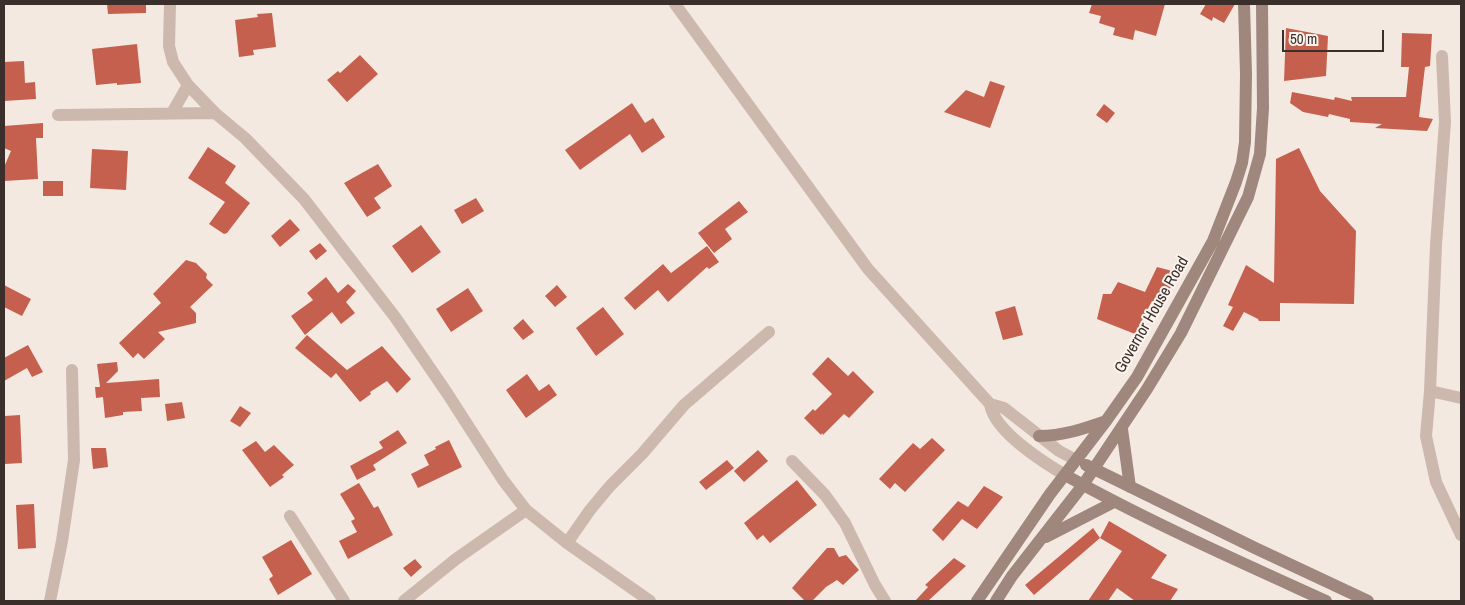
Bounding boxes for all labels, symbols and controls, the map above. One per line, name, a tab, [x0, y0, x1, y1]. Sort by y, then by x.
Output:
scale bar	[1285, 20, 1388, 52]
text: 50 m	[1290, 28, 1317, 49]
street label: Governor House Road	[1111, 253, 1193, 377]

